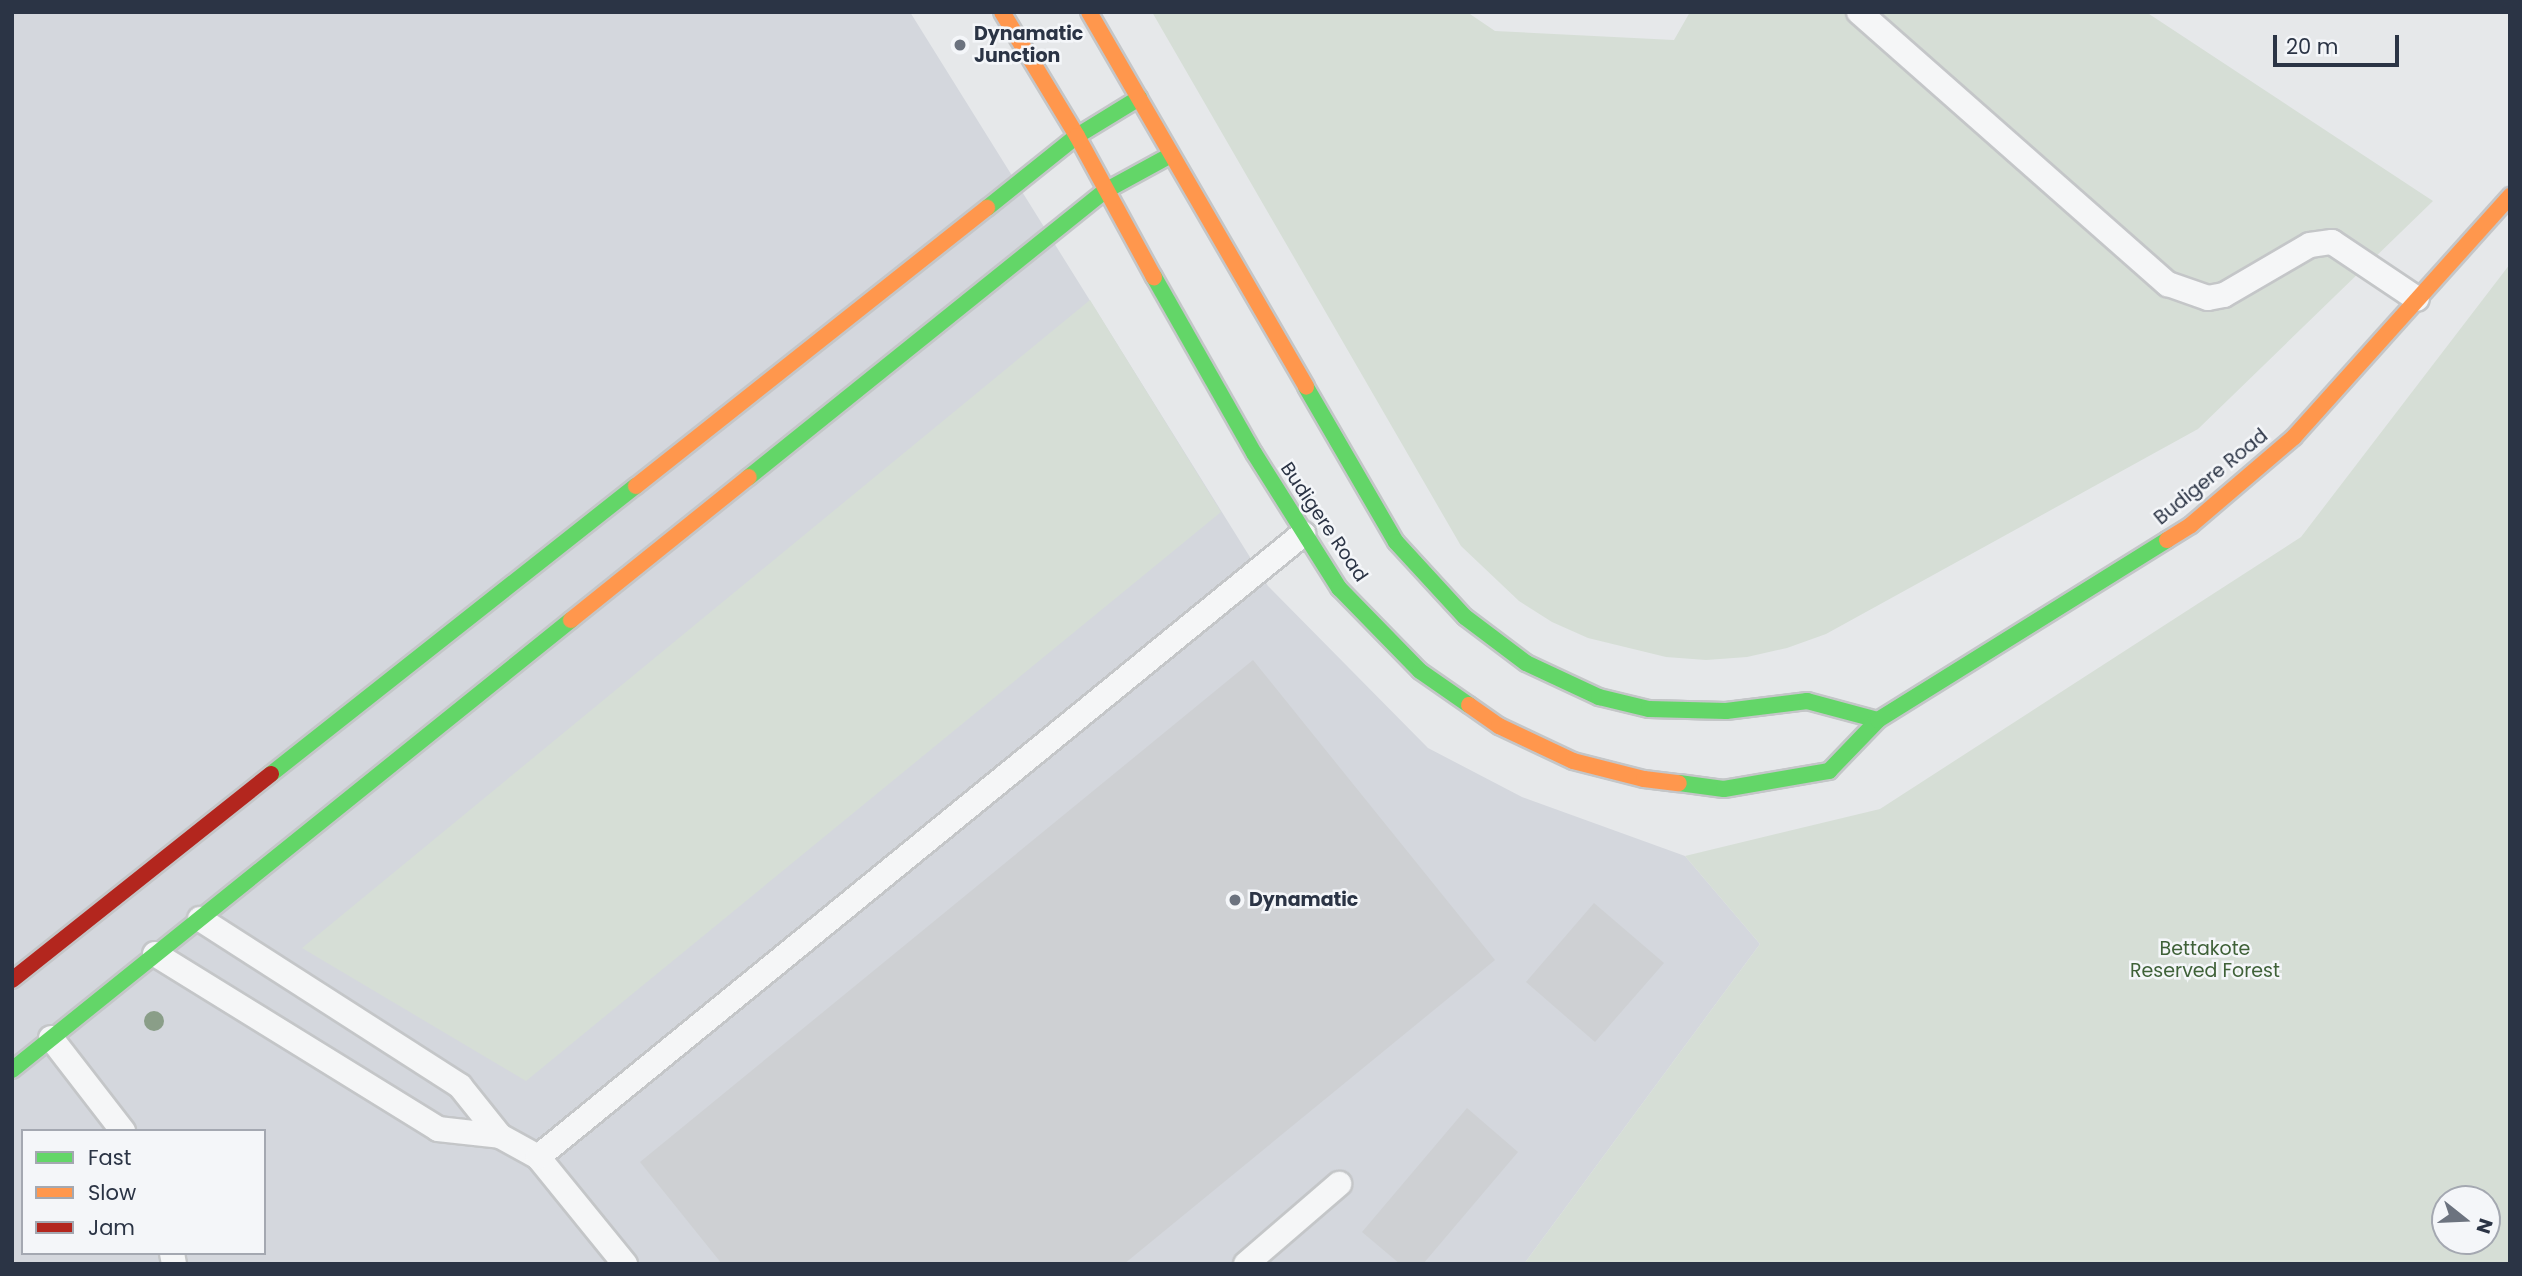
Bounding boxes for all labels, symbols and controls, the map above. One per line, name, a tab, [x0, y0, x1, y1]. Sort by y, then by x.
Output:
scale bar	[2277, 21, 2403, 65]
place label: Dynamatic Junction	[974, 23, 1083, 67]
text: 20 m	[2286, 32, 2339, 61]
marker: Dynamatic Junction	[952, 37, 968, 53]
street label: Budigere Road	[2150, 424, 2272, 530]
street label: Budigere Road	[1276, 458, 1372, 586]
place label: Dynamatic	[1249, 889, 1358, 911]
marker: Dynamatic	[1227, 892, 1243, 908]
park label: Bettakote Reserved Forest	[2130, 938, 2280, 982]
legend	[21, 1129, 266, 1255]
text: Fast	[88, 1143, 131, 1172]
text: Slow	[88, 1178, 136, 1207]
north arrow	[2431, 1185, 2501, 1255]
text: Jam	[88, 1213, 135, 1242]
text: N	[2469, 1215, 2500, 1237]

